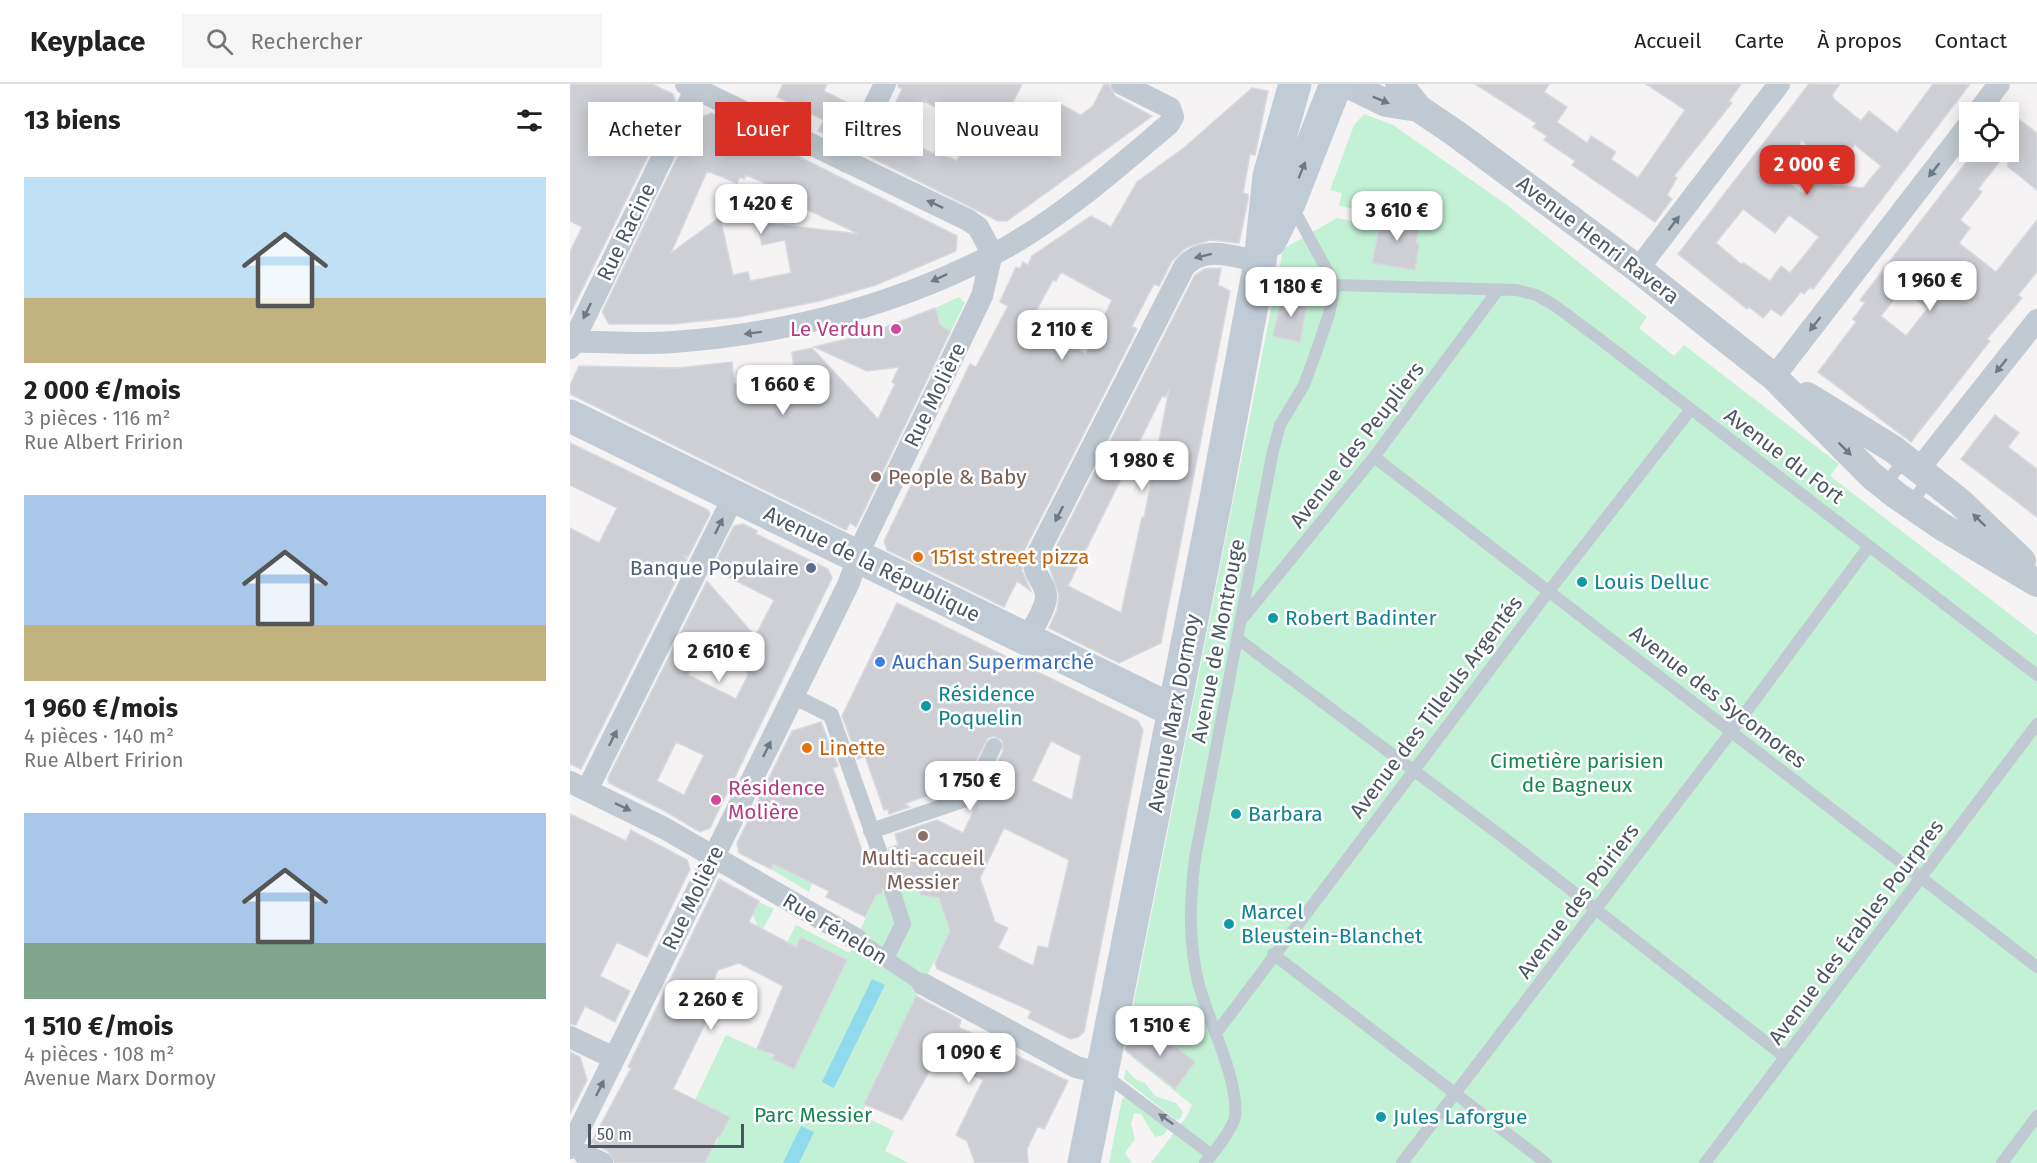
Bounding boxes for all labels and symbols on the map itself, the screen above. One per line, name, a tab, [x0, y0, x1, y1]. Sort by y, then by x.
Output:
one-way arrow	[1372, 96, 1390, 105]
pin: 2 000 €	[1752, 145, 1862, 196]
one-way arrow	[1297, 161, 1307, 179]
one-way arrow	[1928, 162, 1940, 177]
street label: Avenue Henri Ravera	[1512, 170, 1684, 310]
street label: Rue Racine	[591, 179, 661, 285]
pin: 1 420 €	[706, 184, 816, 235]
pin: 3 610 €	[1342, 191, 1452, 242]
one-way arrow	[926, 199, 943, 208]
one-way arrow	[1667, 215, 1680, 231]
one-way arrow	[1194, 251, 1212, 261]
pin: 1 960 €	[1875, 261, 1985, 312]
pin: 1 180 €	[1236, 267, 1346, 318]
one-way arrow	[931, 274, 948, 283]
one-way arrow	[582, 302, 592, 319]
pin: 2 110 €	[1007, 310, 1117, 361]
place label: Le Verdun	[790, 316, 884, 342]
one-way arrow	[1810, 317, 1822, 332]
marker: Le Verdun	[889, 322, 903, 336]
one-way arrow	[743, 328, 762, 337]
street label: Rue Molière	[899, 339, 971, 451]
street label: Avenue des Peupliers	[1284, 357, 1430, 533]
one-way arrow	[1995, 359, 2007, 374]
pin: 1 660 €	[728, 365, 838, 416]
street label: Avenue du Fort	[1719, 403, 1849, 510]
pin: 1 980 €	[1087, 441, 1197, 492]
one-way arrow	[1837, 441, 1851, 455]
place label: People & Baby	[888, 464, 1027, 490]
marker: People & Baby	[869, 470, 883, 484]
street label: Avenue de la République	[760, 500, 984, 628]
one-way arrow	[1054, 505, 1063, 522]
one-way arrow	[1973, 514, 1987, 528]
one-way arrow	[714, 517, 723, 534]
street label: Avenue de Montrouge	[1185, 537, 1251, 745]
place label: 151st street pizza	[930, 544, 1089, 570]
marker: 151st street pizza	[911, 550, 925, 564]
place label: Banque Populaire	[630, 555, 799, 581]
marker: Banque Populaire	[804, 561, 818, 575]
place label: Louis Delluc	[1594, 569, 1709, 595]
marker: Louis Delluc	[1575, 575, 1589, 589]
street label: Avenue des Tilleuls Argentés	[1344, 591, 1528, 823]
place label: Robert Badinter	[1285, 605, 1437, 631]
street label: Avenue Marx Dormoy	[1142, 611, 1206, 814]
marker: Robert Badinter	[1266, 611, 1280, 625]
street label: Avenue des Sycomores	[1624, 620, 1812, 774]
pin: 2 610 €	[664, 632, 774, 683]
place label: Auchan Supermarché	[892, 649, 1094, 675]
marker: Auchan Supermarché	[873, 655, 887, 669]
place label: Résidence Poquelin	[938, 681, 1035, 731]
marker: Résidence Poquelin	[919, 699, 933, 713]
one-way arrow	[608, 729, 618, 746]
place label: Linette	[819, 735, 885, 761]
one-way arrow	[762, 740, 771, 757]
marker: Linette	[800, 741, 814, 755]
park label: Cimetière parisien de Bagneux	[1490, 748, 1664, 798]
pin: 1 750 €	[915, 761, 1025, 812]
place label: Résidence Molière	[728, 775, 825, 825]
marker: Résidence Molière	[709, 793, 723, 807]
place label: Barbara	[1248, 801, 1323, 827]
one-way arrow	[614, 803, 631, 812]
marker: Barbara	[1229, 807, 1243, 821]
street label: Avenue des Érables Pourpres	[1763, 814, 1949, 1050]
street label: Avenue des Poiriers	[1511, 818, 1645, 984]
marker: Multi-accueil Messier	[916, 829, 930, 843]
street label: Rue Molière	[657, 842, 729, 954]
place label: Multi-accueil Messier	[862, 845, 984, 895]
street label: Rue Fénelon	[778, 888, 892, 970]
place label: Marcel Bleustein-Blanchet	[1241, 899, 1423, 949]
marker: Marcel Bleustein-Blanchet	[1222, 917, 1236, 931]
pin: 2 260 €	[656, 980, 766, 1031]
pin: 1 510 €	[1105, 1006, 1215, 1057]
pin: 1 090 €	[914, 1033, 1024, 1084]
one-way arrow	[595, 1079, 604, 1096]
park label: Parc Messier	[754, 1102, 872, 1128]
place label: Jules Laforgue	[1393, 1104, 1527, 1130]
marker: Jules Laforgue	[1374, 1110, 1388, 1124]
one-way arrow	[1159, 1113, 1175, 1125]
scale bar	[588, 1121, 744, 1148]

